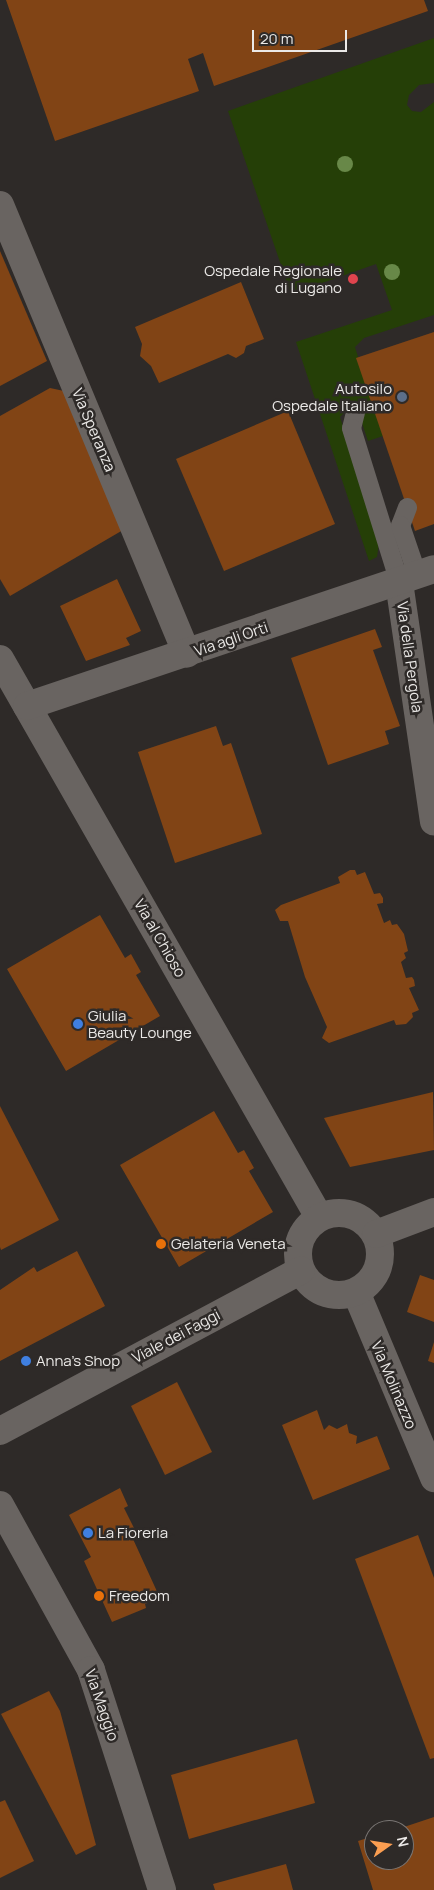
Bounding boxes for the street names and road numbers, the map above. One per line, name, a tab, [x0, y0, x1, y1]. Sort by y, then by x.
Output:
street label: Via Speranza	[68, 386, 120, 474]
street label: Via della Pergola	[393, 600, 427, 714]
street label: Via agli Orti	[192, 618, 270, 660]
street label: Via al Chioso	[130, 896, 190, 980]
street label: Viale dei Faggi	[129, 1305, 223, 1367]
street label: Via Molinazzo	[367, 1338, 421, 1432]
street label: Via Maggio	[81, 1667, 123, 1743]

